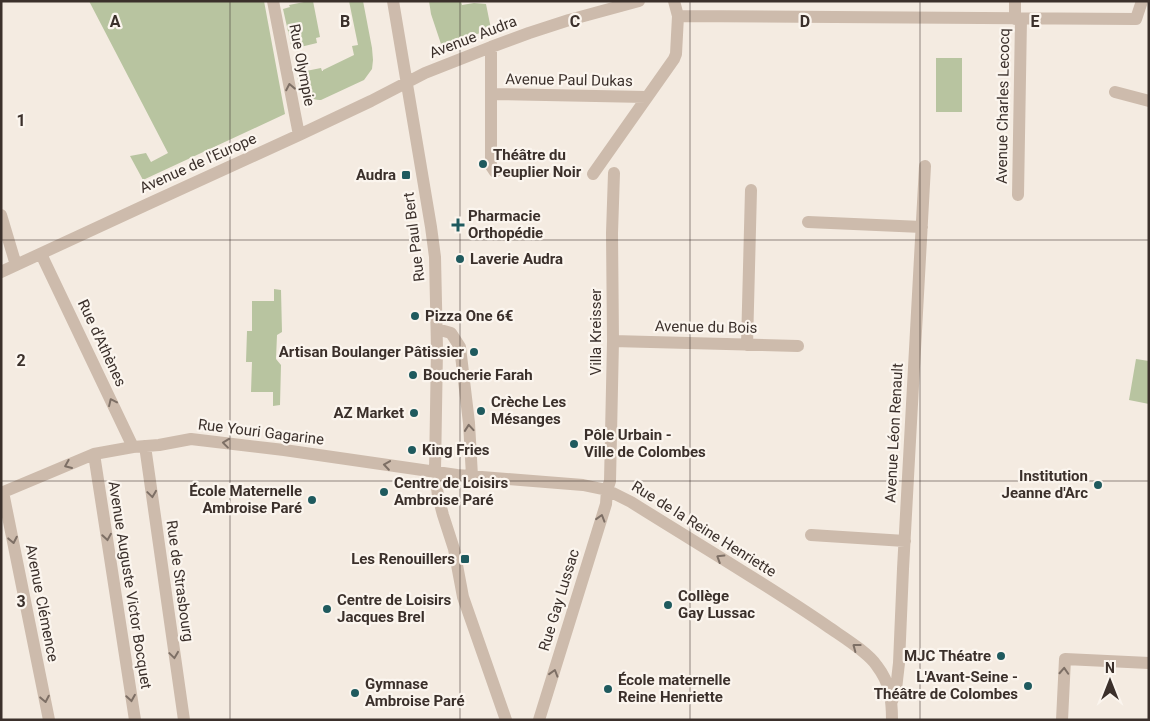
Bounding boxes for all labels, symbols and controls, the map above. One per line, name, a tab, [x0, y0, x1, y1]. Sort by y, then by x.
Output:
text: A	[110, 12, 121, 31]
text: B	[340, 12, 350, 31]
street label: Avenue Audra	[427, 12, 519, 62]
text: C	[570, 12, 580, 31]
text: D	[800, 12, 810, 31]
text: E	[1031, 12, 1040, 31]
street label: Rue Olympie	[285, 22, 319, 108]
street label: Avenue Charles Lecocq	[993, 28, 1013, 184]
street label: Avenue Paul Dukas	[505, 70, 633, 90]
one-way arrow	[285, 83, 295, 92]
text: 1	[16, 111, 26, 130]
street label: Avenue de l'Europe	[137, 129, 259, 197]
place label: Théâtre du Peuplier Noir	[493, 146, 582, 181]
marker: Théâtre du Peuplier Noir	[477, 158, 489, 170]
place label: Audra	[356, 166, 396, 184]
marker: Audra	[400, 169, 412, 181]
street label: Rue Paul Bert	[400, 191, 428, 283]
place label: Pharmacie Orthopédie	[468, 207, 543, 242]
marker: Pharmacie Orthopédie	[452, 219, 464, 231]
place label: Laverie Audra	[470, 250, 563, 268]
marker: Laverie Audra	[454, 253, 466, 265]
street label: Villa Kreisser	[587, 289, 605, 375]
street label: Rue d'Athènes	[74, 297, 130, 389]
place label: Pizza One 6€	[425, 307, 513, 325]
marker: Pizza One 6€	[409, 310, 421, 322]
street label: Avenue du Bois	[655, 317, 757, 337]
place label: Artisan Boulanger Pâtissier	[279, 343, 464, 361]
marker: Artisan Boulanger Pâtissier	[468, 346, 480, 358]
text: 2	[16, 351, 26, 370]
street label: Avenue Léon Renault	[881, 363, 907, 503]
place label: Boucherie Farah	[423, 366, 533, 384]
marker: Boucherie Farah	[407, 369, 419, 381]
place label: Crèche Les Mésanges	[491, 393, 567, 428]
one-way arrow	[108, 399, 118, 408]
place label: AZ Market	[333, 404, 404, 422]
marker: Crèche Les Mésanges	[475, 405, 487, 417]
marker: AZ Market	[408, 407, 420, 419]
street label: Rue Youri Gagarine	[197, 415, 325, 449]
one-way arrow	[464, 423, 475, 431]
place label: Pôle Urbain - Ville de Colombes	[584, 426, 706, 461]
one-way arrow	[222, 438, 230, 449]
marker: Pôle Urbain - Ville de Colombes	[568, 438, 580, 450]
place label: King Fries	[422, 441, 490, 459]
marker: King Fries	[406, 444, 418, 456]
one-way arrow	[64, 459, 73, 470]
one-way arrow	[383, 460, 391, 471]
place label: Institution Jeanne d'Arc	[1002, 467, 1088, 502]
place label: Centre de Loisirs Ambroise Paré	[394, 474, 509, 509]
street label: Rue de la Reine Henriette	[628, 477, 780, 581]
marker: Institution Jeanne d'Arc	[1092, 479, 1104, 491]
street label: Avenue Auguste Victor Bocquet	[105, 480, 155, 690]
place label: École Maternelle Ambroise Paré	[189, 482, 302, 517]
marker: Centre de Loisirs Ambroise Paré	[378, 486, 390, 498]
one-way arrow	[146, 491, 157, 499]
marker: École Maternelle Ambroise Paré	[306, 494, 318, 506]
one-way arrow	[596, 514, 606, 522]
street label: Rue de Strasbourg	[163, 519, 197, 643]
one-way arrow	[101, 533, 111, 541]
one-way arrow	[7, 535, 18, 544]
street label: Avenue Clémence	[22, 543, 62, 663]
street label: Rue Gay Lussac	[535, 547, 583, 653]
place label: Les Renouillers	[351, 550, 455, 568]
marker: Les Renouillers	[459, 553, 471, 565]
one-way arrow	[717, 555, 726, 564]
place label: Collège Gay Lussac	[678, 587, 755, 622]
place label: Centre de Loisirs Jacques Brel	[337, 591, 452, 626]
text: 3	[16, 592, 26, 611]
marker: Collège Gay Lussac	[662, 599, 674, 611]
marker: Centre de Loisirs Jacques Brel	[321, 603, 333, 615]
one-way arrow	[853, 645, 862, 653]
place label: MJC Théatre	[904, 647, 991, 665]
marker: MJC Théatre	[995, 650, 1007, 662]
one-way arrow	[169, 651, 179, 660]
north arrow	[1085, 656, 1135, 706]
text: N	[1105, 660, 1115, 676]
one-way arrow	[1059, 667, 1070, 675]
place label: L'Avant-Seine - Théâtre de Colombes	[874, 668, 1018, 703]
one-way arrow	[548, 670, 558, 678]
place label: École maternelle Reine Henriette	[618, 671, 731, 706]
place label: Gymnase Ambroise Paré	[365, 675, 465, 710]
marker: L'Avant-Seine - Théâtre de Colombes	[1022, 680, 1034, 692]
marker: École maternelle Reine Henriette	[602, 683, 614, 695]
marker: Gymnase Ambroise Paré	[349, 687, 361, 699]
one-way arrow	[126, 693, 136, 702]
one-way arrow	[39, 694, 50, 703]

